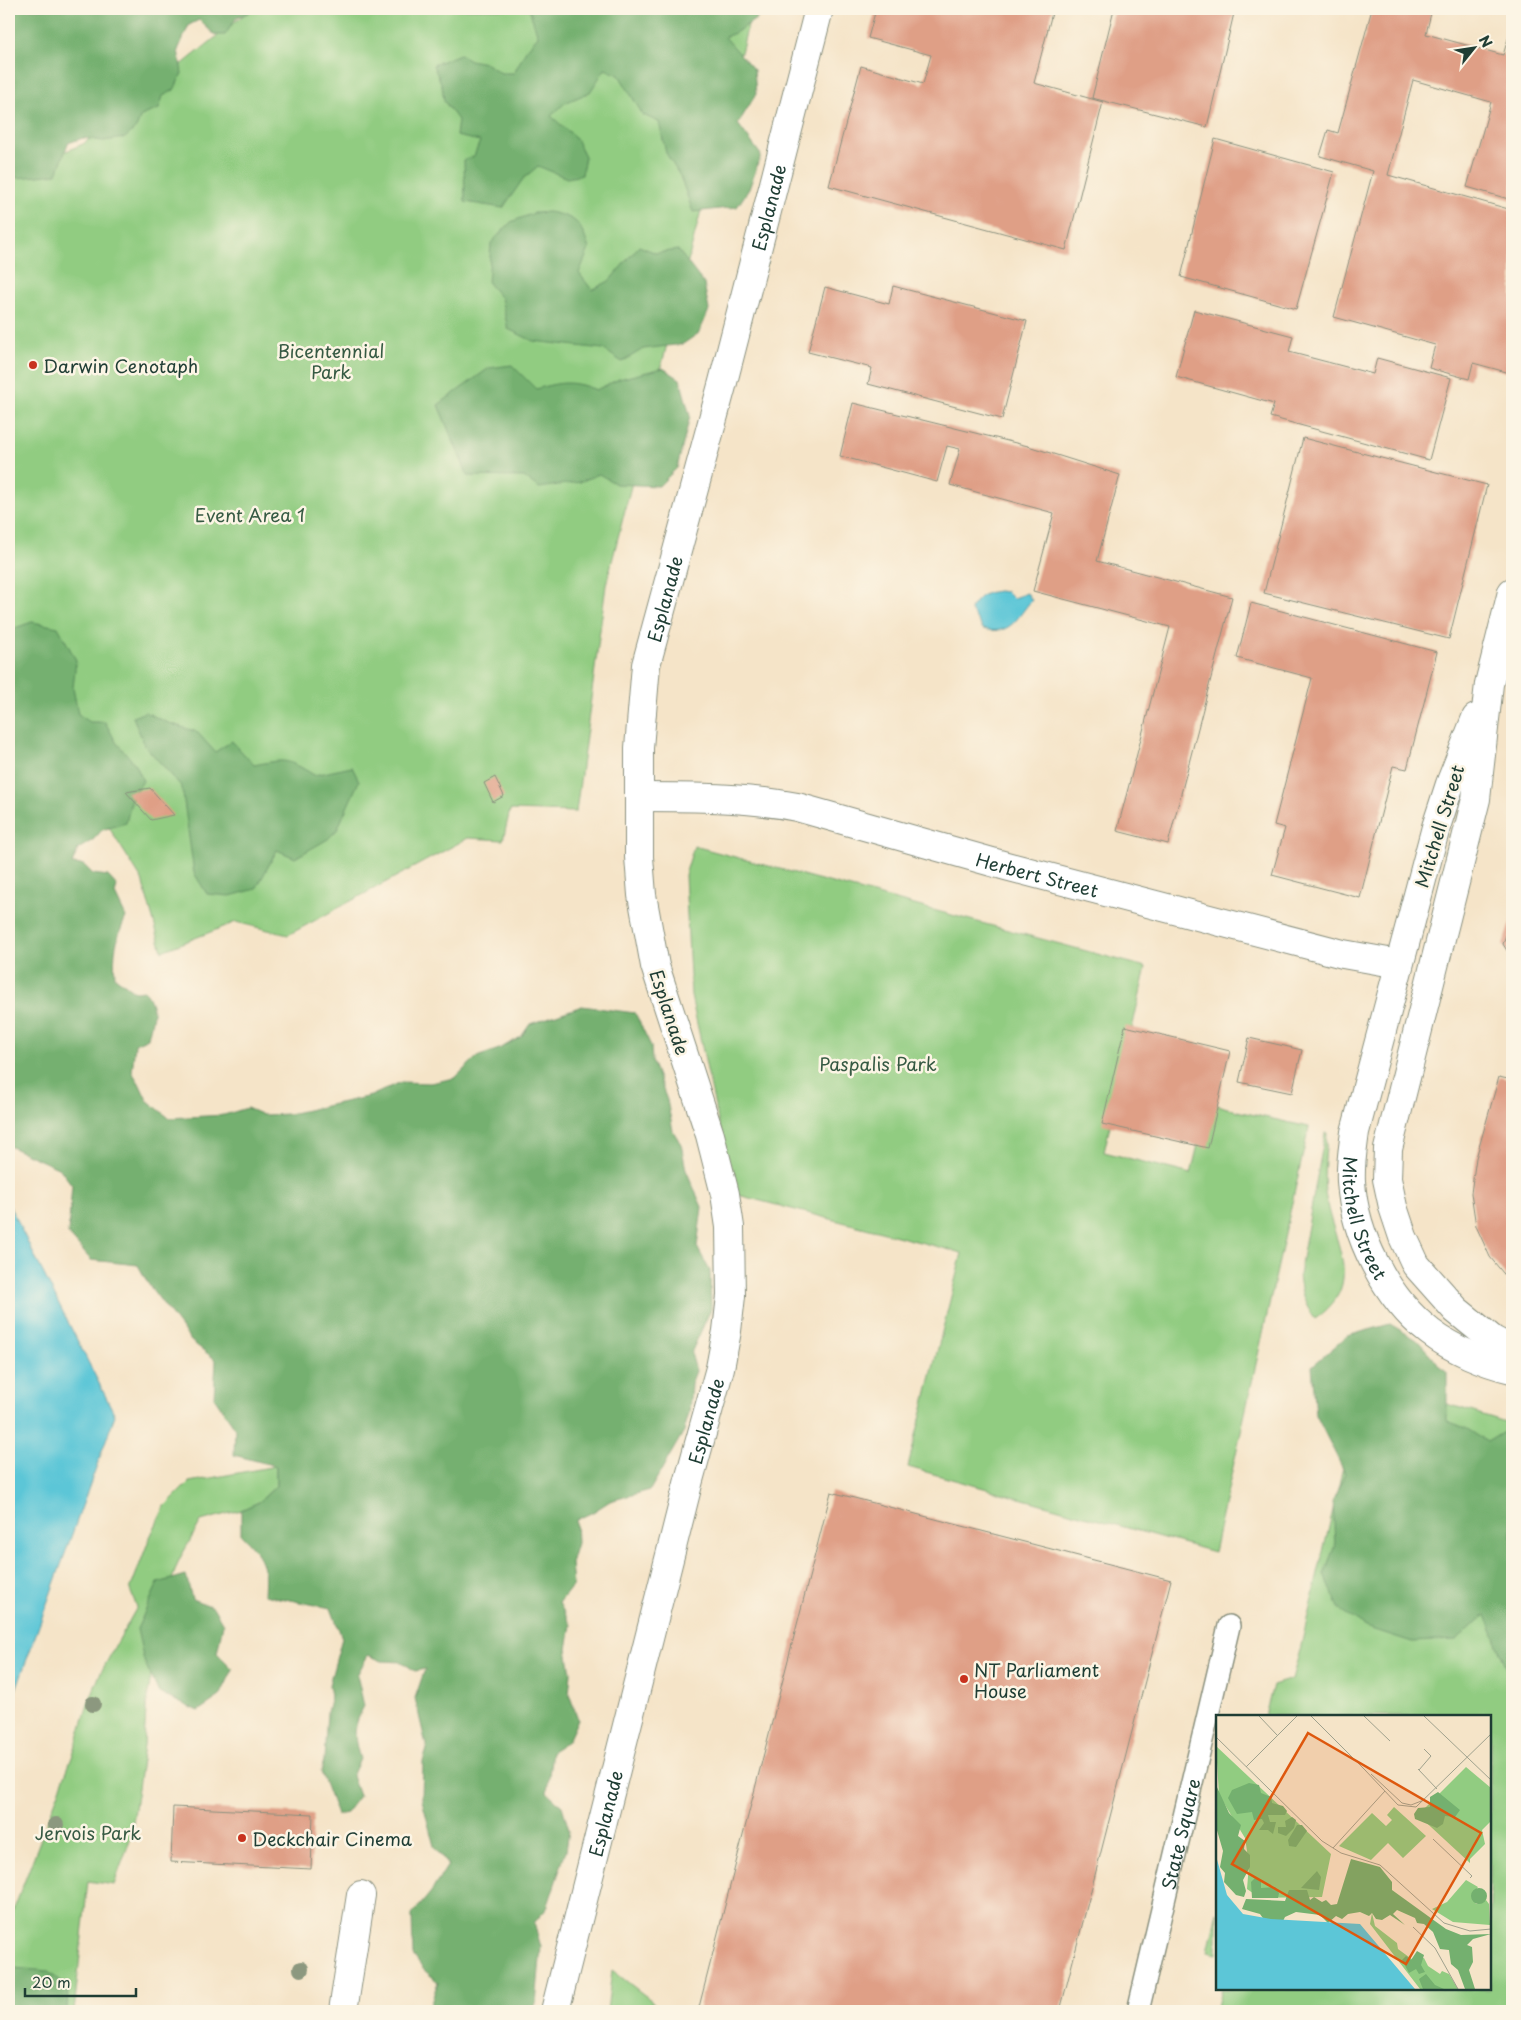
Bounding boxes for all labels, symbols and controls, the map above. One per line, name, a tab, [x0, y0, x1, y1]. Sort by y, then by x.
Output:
north arrow	[1448, 22, 1498, 72]
text: N	[1474, 31, 1498, 51]
street label: Esplanade	[744, 161, 792, 253]
park label: Bicentennial Park	[277, 337, 385, 385]
place label: Darwin Cenotaph	[43, 352, 198, 379]
marker: Darwin Cenotaph	[27, 359, 39, 371]
park label: Event Area 1	[195, 501, 305, 528]
street label: Esplanade	[639, 553, 689, 645]
street label: Mitchell Street	[1408, 761, 1470, 891]
street label: Herbert Street	[973, 845, 1101, 903]
street label: Esplanade	[644, 966, 696, 1058]
park label: Paspalis Park	[819, 1050, 937, 1077]
street label: Mitchell Street	[1337, 1156, 1394, 1284]
street label: Esplanade	[681, 1375, 730, 1467]
place label: NT Parliament House	[974, 1656, 1099, 1704]
marker: NT Parliament House	[958, 1673, 970, 1685]
inset map	[1216, 1715, 1491, 1990]
street label: Esplanade	[581, 1767, 629, 1859]
street label: State Square	[1154, 1775, 1206, 1892]
park label: Jervois Park	[35, 1819, 141, 1846]
place label: Deckchair Cinema	[252, 1825, 413, 1852]
marker: Deckchair Cinema	[236, 1832, 248, 1844]
scale bar	[25, 1965, 136, 1997]
text: 20 m	[32, 1970, 71, 1993]

